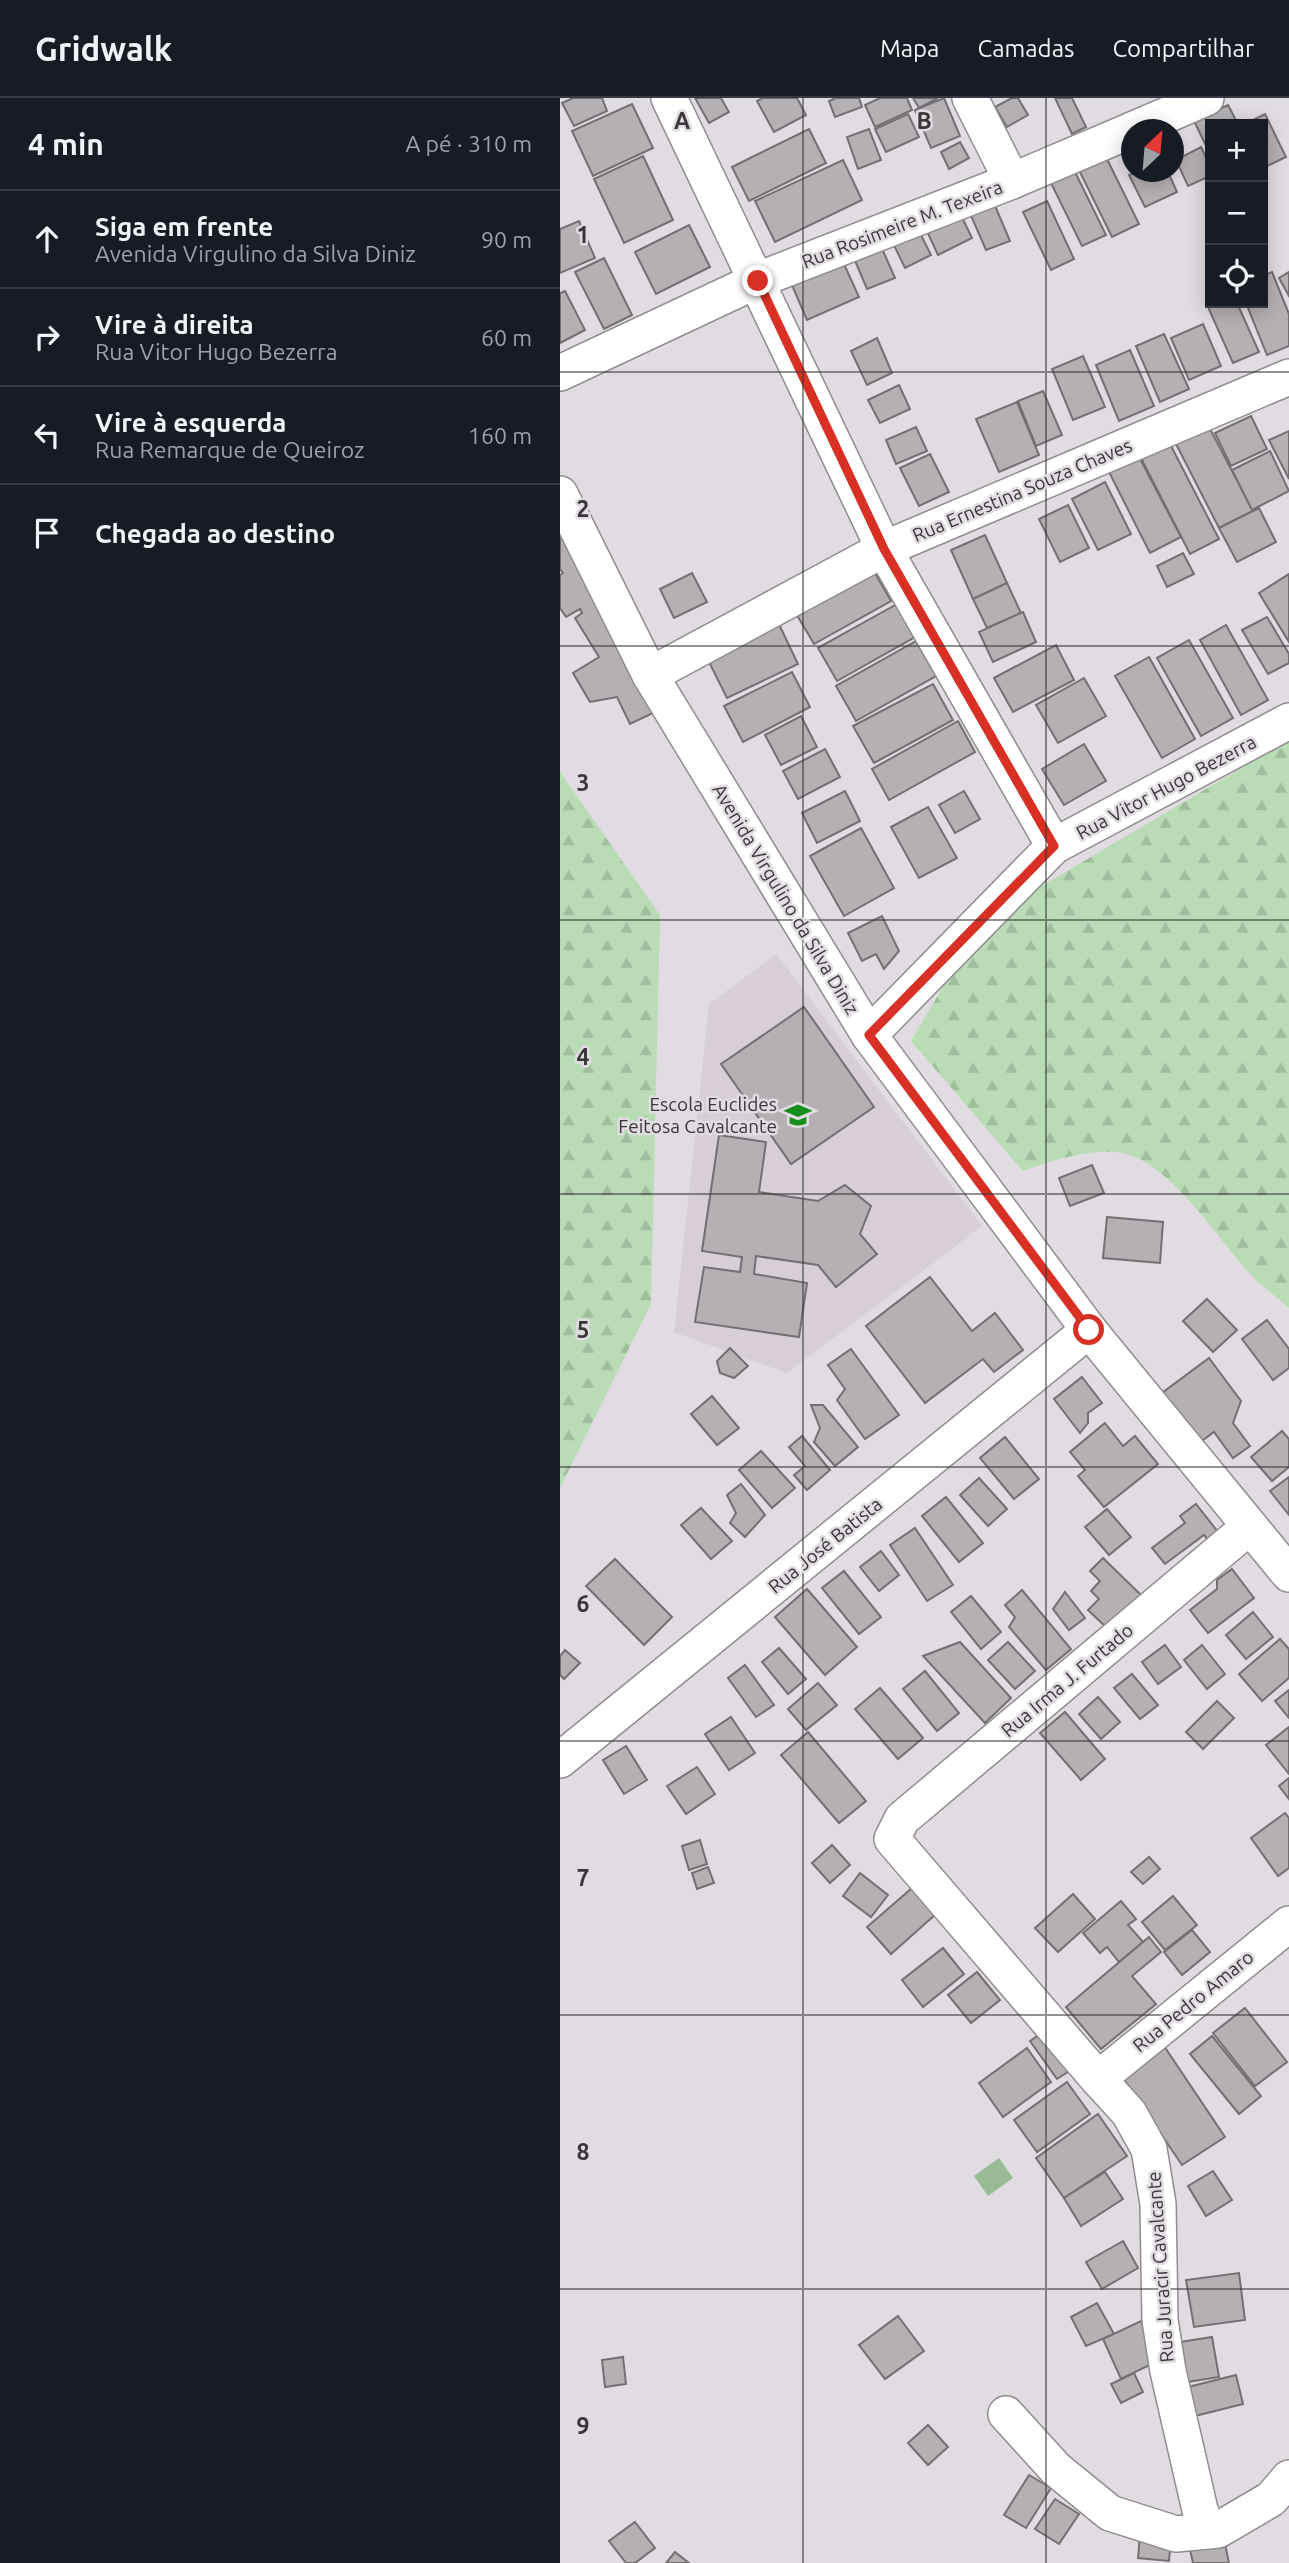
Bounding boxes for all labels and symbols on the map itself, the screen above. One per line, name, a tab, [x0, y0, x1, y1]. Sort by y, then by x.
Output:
text: A	[674, 108, 690, 133]
text: B	[916, 108, 932, 133]
north arrow	[1121, 119, 1184, 182]
street label: Rua Rosimeire M. Texeira	[799, 176, 1005, 272]
text: 1	[577, 222, 589, 247]
route end	[742, 265, 773, 296]
street label: Rua Ernestina Souza Chaves	[909, 434, 1135, 546]
text: 2	[577, 496, 589, 521]
street label: Rua Vitor Hugo Bezerra	[1072, 730, 1260, 844]
text: 3	[577, 770, 589, 795]
street label: Avenida Virgulino da Silva Diniz	[708, 780, 864, 1018]
text: 4	[577, 1044, 590, 1069]
place label: Escola Euclides Feitosa Cavalcante	[618, 1093, 777, 1137]
school or university icon: Escola Euclides Feitosa Cavalcante	[783, 1100, 813, 1130]
route start	[1073, 1314, 1104, 1345]
text: 5	[577, 1317, 589, 1342]
street label: Rua José Batista	[764, 1492, 886, 1598]
text: 6	[577, 1591, 590, 1616]
street label: Rua Irma J. Furtado	[997, 1619, 1137, 1741]
text: 7	[577, 1865, 589, 1890]
street label: Rua Pedro Amaro	[1128, 1946, 1258, 2056]
text: 8	[577, 2139, 589, 2164]
street label: Rua Juracir Cavalcante	[1142, 2171, 1178, 2363]
text: 9	[577, 2413, 589, 2438]

